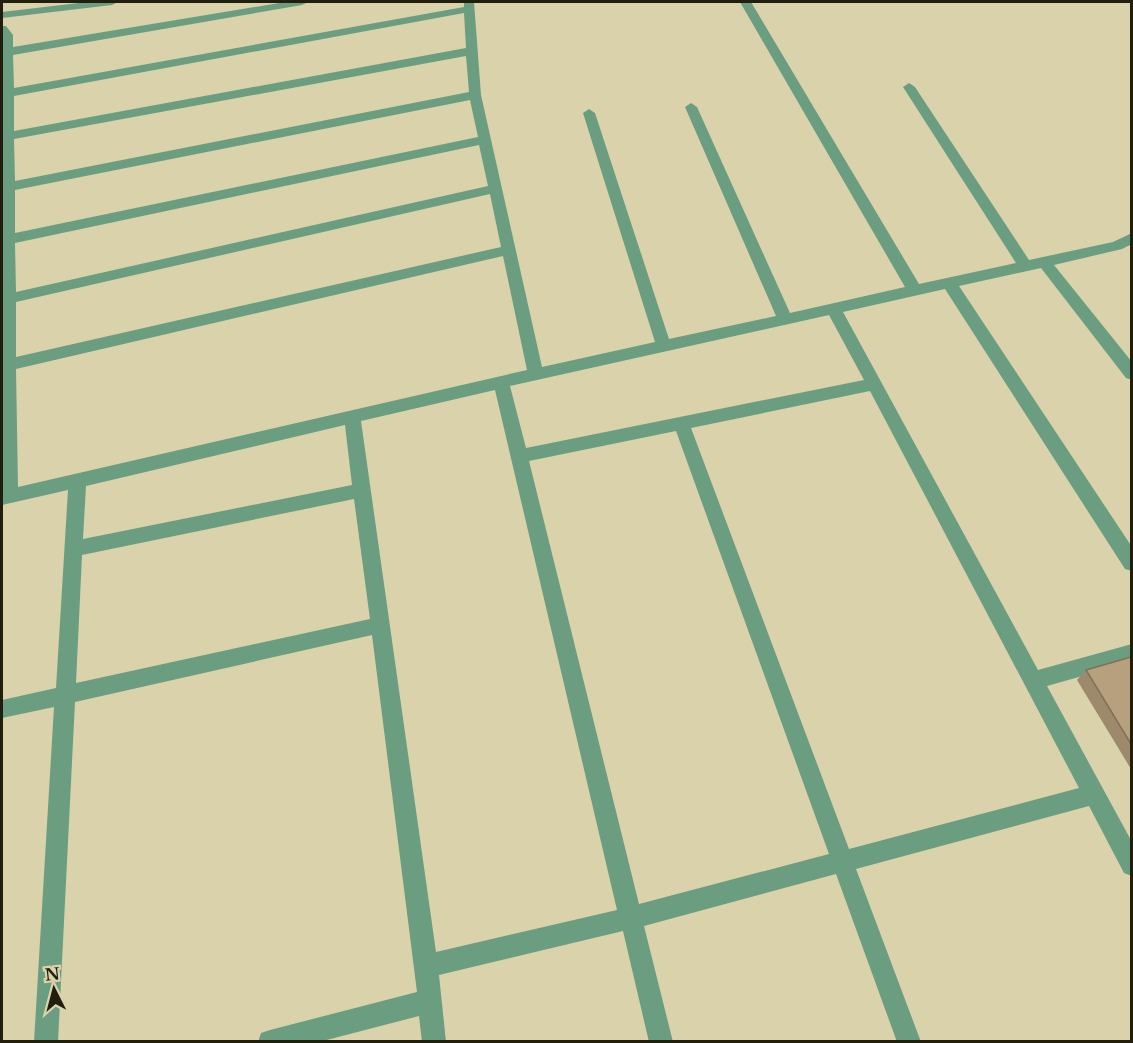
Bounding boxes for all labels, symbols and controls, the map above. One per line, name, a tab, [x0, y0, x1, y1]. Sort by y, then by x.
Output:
north arrow	[24, 959, 84, 1019]
text: N	[44, 963, 61, 985]

